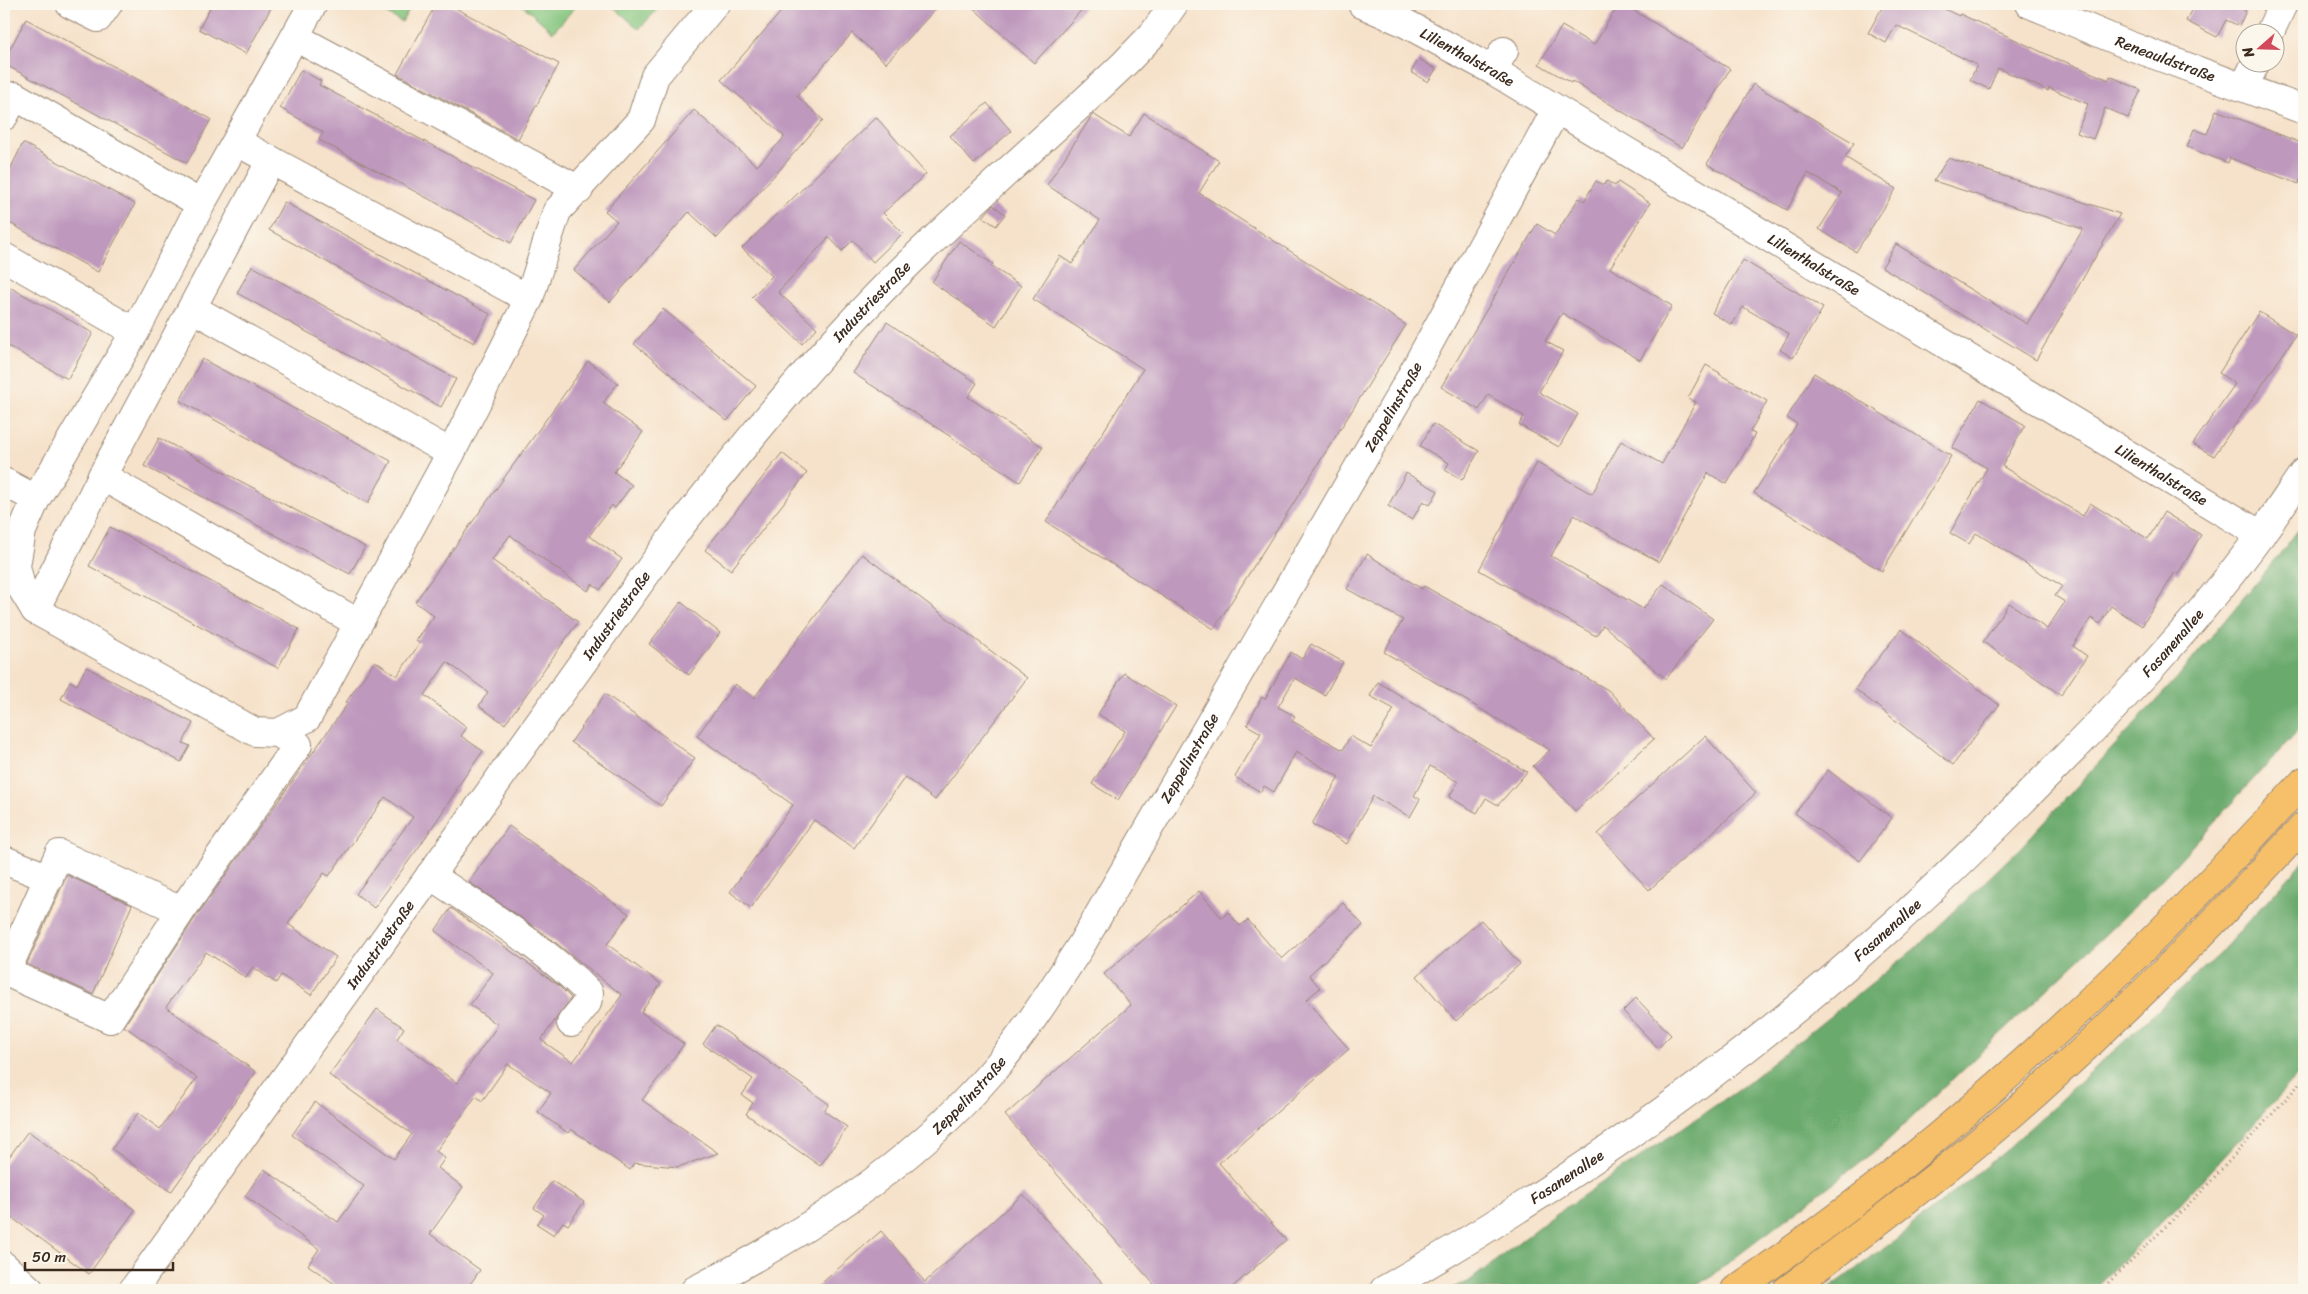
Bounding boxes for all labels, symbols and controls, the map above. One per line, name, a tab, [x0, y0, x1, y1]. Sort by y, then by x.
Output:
street label: Lilienthalstraße	[1415, 20, 1520, 94]
north arrow	[2236, 22, 2286, 72]
street label: Reneauldstraße	[2111, 28, 2219, 89]
text: N	[2235, 43, 2262, 62]
street label: Lilienthalstraße	[1762, 226, 1865, 303]
street label: Industriestraße	[825, 254, 918, 349]
street label: Zeppelinstraße	[1357, 357, 1430, 457]
street label: Lilienthalstraße	[2110, 437, 2213, 513]
street label: Industriestraße	[575, 565, 658, 666]
street label: Fasanenallee	[2135, 603, 2211, 683]
street label: Zeppelinstraße	[1153, 708, 1226, 808]
street label: Fasanenallee	[1847, 892, 1928, 968]
street label: Industriestraße	[339, 894, 422, 995]
street label: Zeppelinstraße	[925, 1050, 1013, 1141]
street label: Fasanenallee	[1524, 1143, 1609, 1211]
scale bar	[25, 1239, 172, 1271]
text: 50 m	[32, 1244, 67, 1270]

